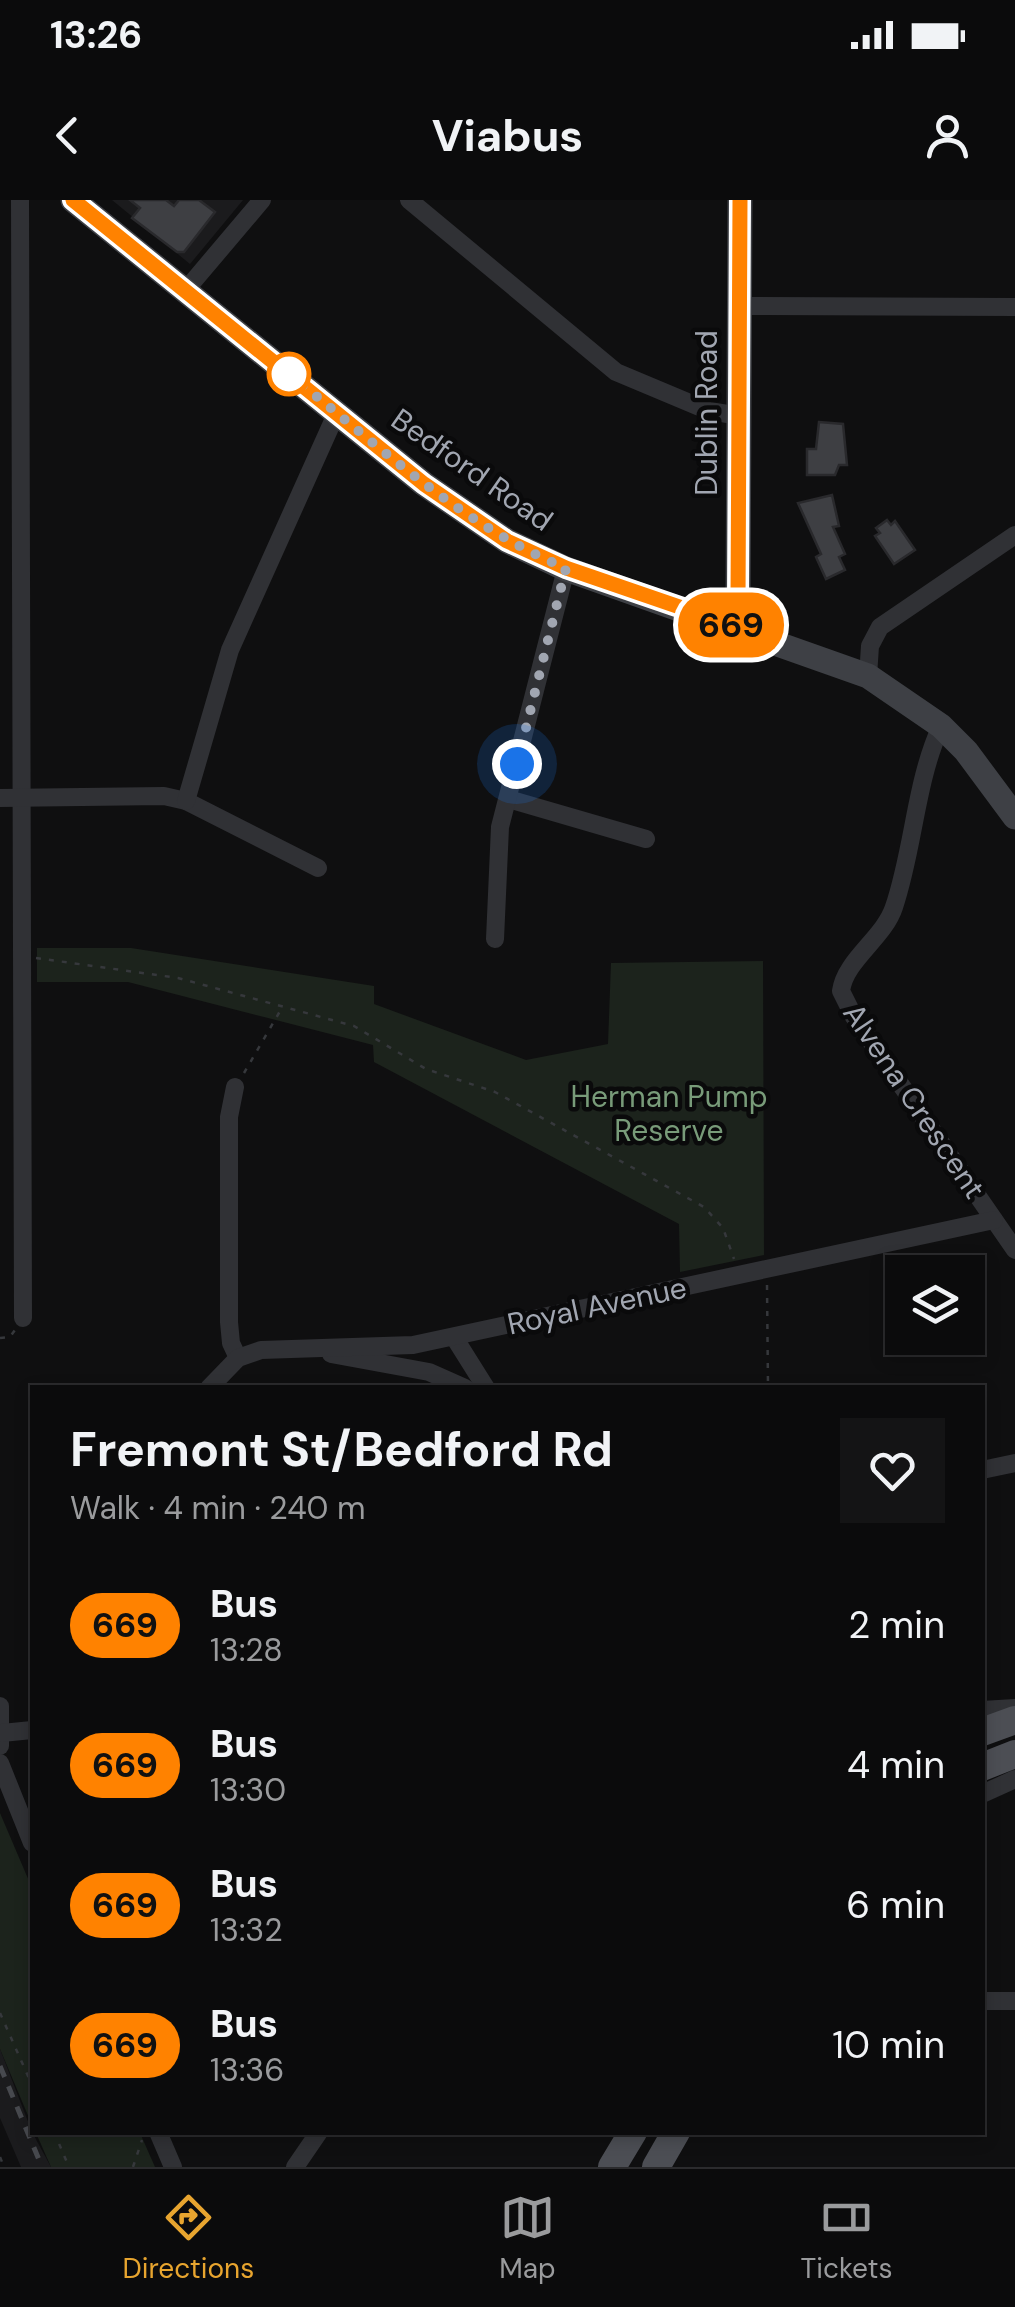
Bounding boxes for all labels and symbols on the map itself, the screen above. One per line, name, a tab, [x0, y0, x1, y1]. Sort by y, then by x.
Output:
street label: Dublin Road	[687, 330, 726, 496]
unlabelled marker	[268, 353, 310, 395]
street label: Bedford Road	[384, 400, 561, 540]
line badge: 669	[674, 592, 788, 658]
your location	[492, 739, 542, 789]
street label: Alvena Crescent	[835, 995, 994, 1206]
park label: Herman Pump Reserve	[571, 1077, 767, 1150]
street label: Royal Avenue	[504, 1267, 690, 1344]

